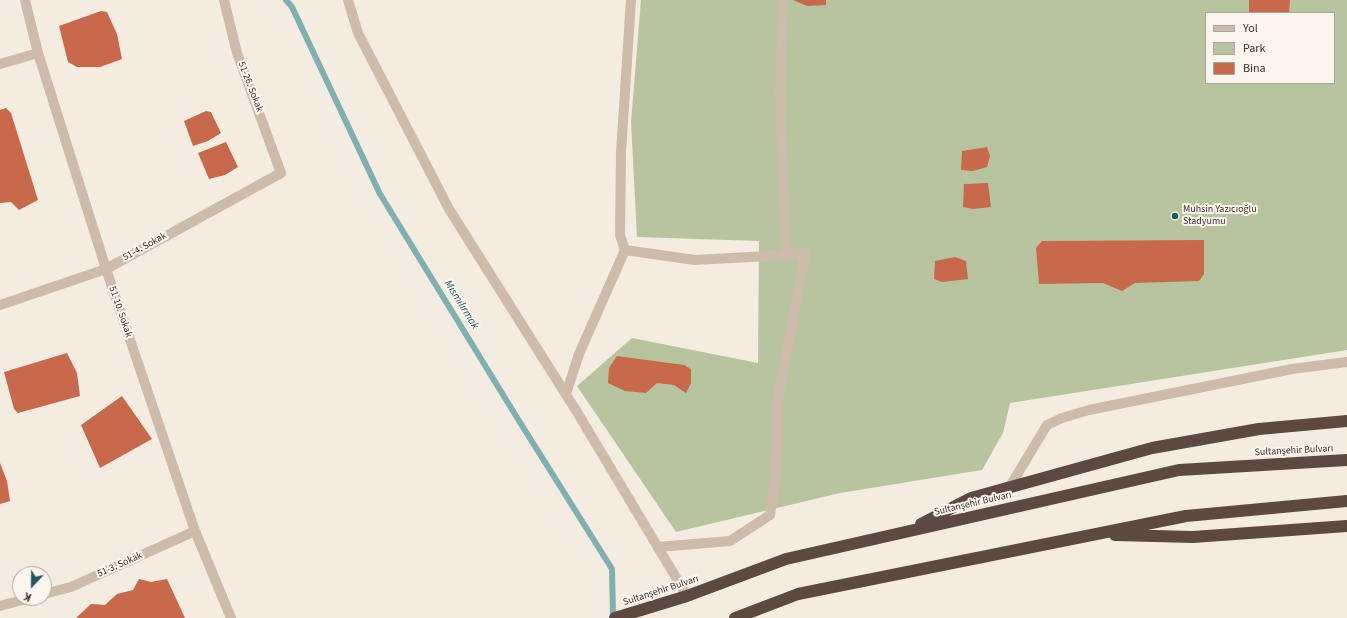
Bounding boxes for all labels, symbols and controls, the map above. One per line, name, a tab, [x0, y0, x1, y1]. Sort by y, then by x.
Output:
legend	[1205, 12, 1335, 84]
text: Yol	[1243, 20, 1258, 37]
text: Park	[1243, 40, 1265, 57]
street label: 51-26. Sokak	[235, 60, 265, 114]
text: Bina	[1243, 60, 1266, 77]
place label: Muhsin Yazıcıoğlu Stadyumu	[1183, 204, 1257, 228]
marker: Muhsin Yazıcıoğlu Stadyumu	[1170, 211, 1180, 221]
street label: 51-4. Sokak	[121, 230, 169, 264]
water label: Mısmılırmak	[441, 278, 481, 332]
street label: 51-10. Sokak	[106, 285, 134, 339]
street label: Sultanşehir Bulvarı	[1254, 443, 1334, 459]
street label: Sultanşehir Bulvarı	[933, 489, 1013, 519]
street label: 51-3. Sokak	[96, 550, 144, 580]
north arrow	[12, 566, 52, 606]
street label: Sultanşehir Bulvarı	[622, 573, 700, 609]
text: K	[22, 588, 34, 605]

